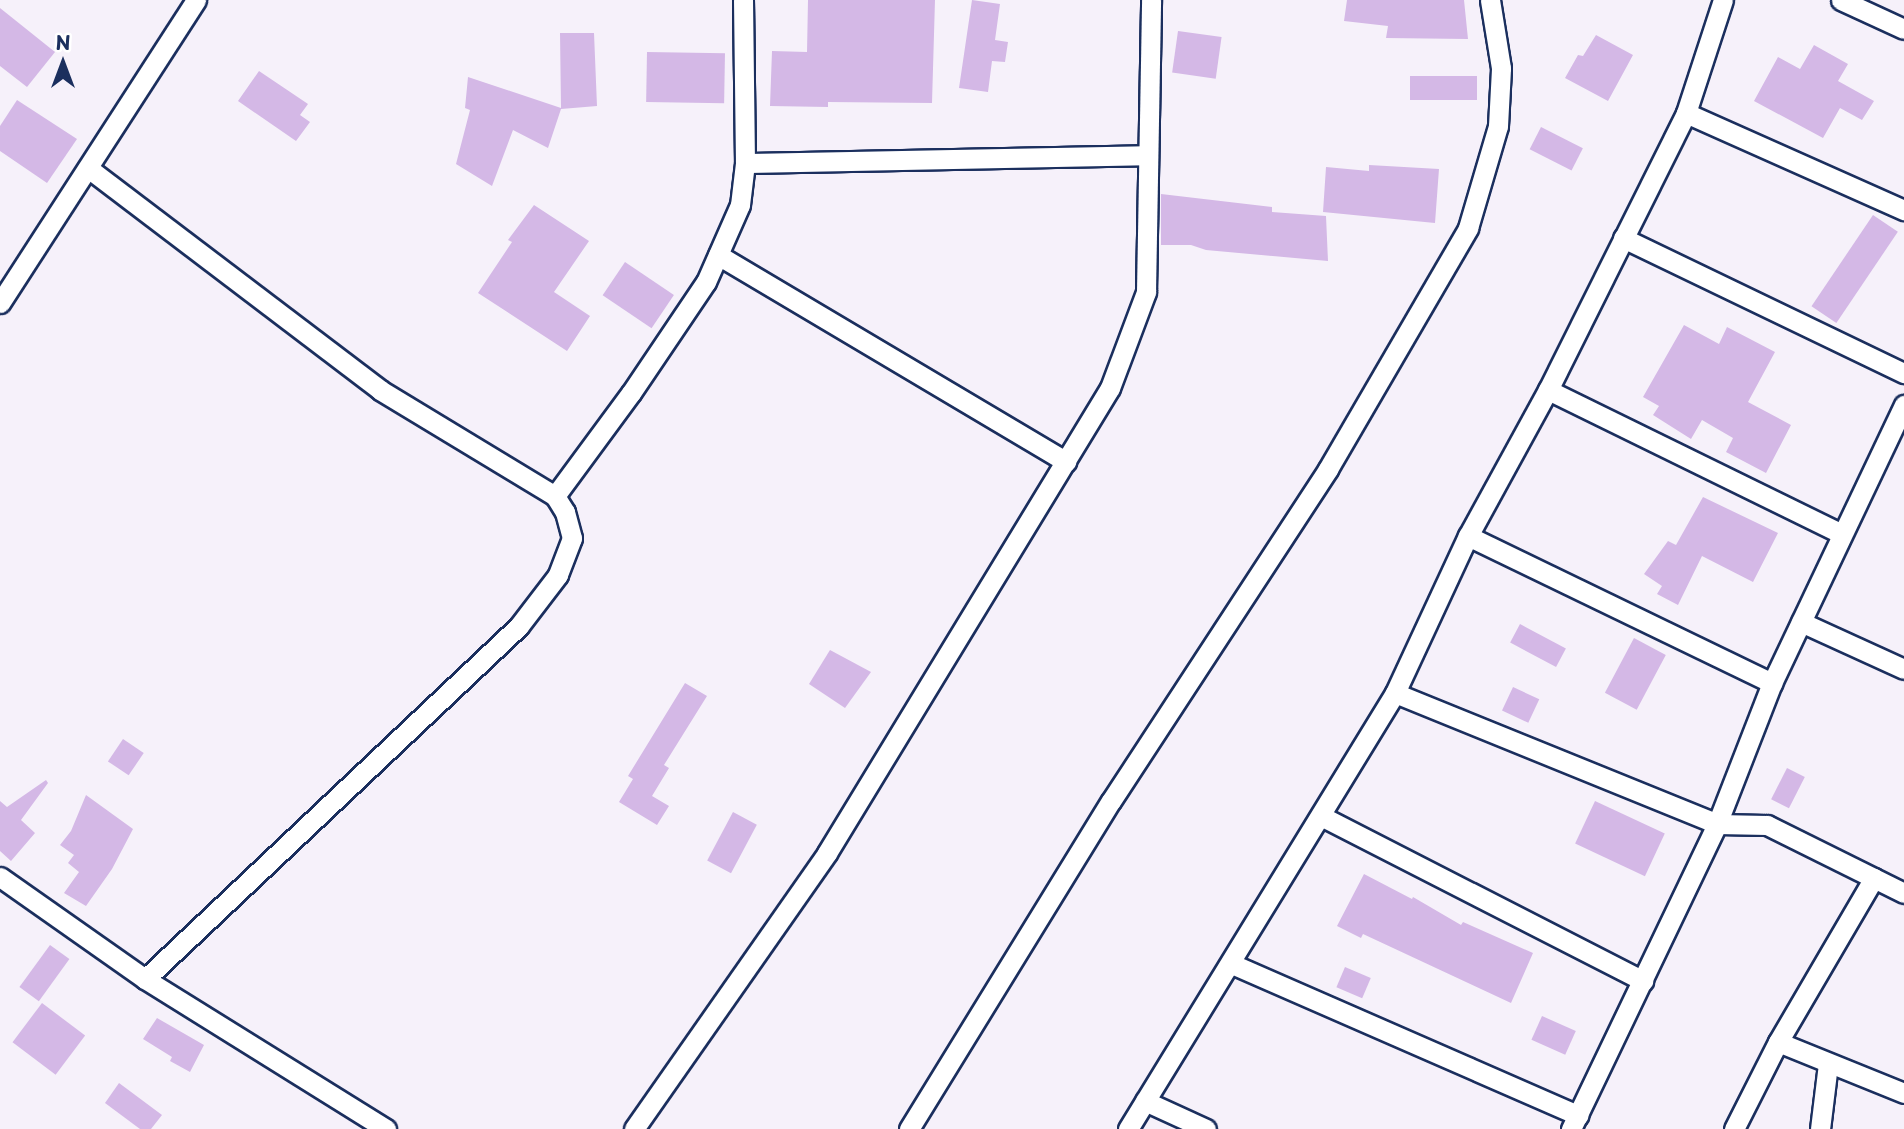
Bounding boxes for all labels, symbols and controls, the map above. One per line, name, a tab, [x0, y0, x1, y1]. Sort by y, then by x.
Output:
north arrow	[28, 28, 98, 98]
text: N	[55, 28, 71, 56]

